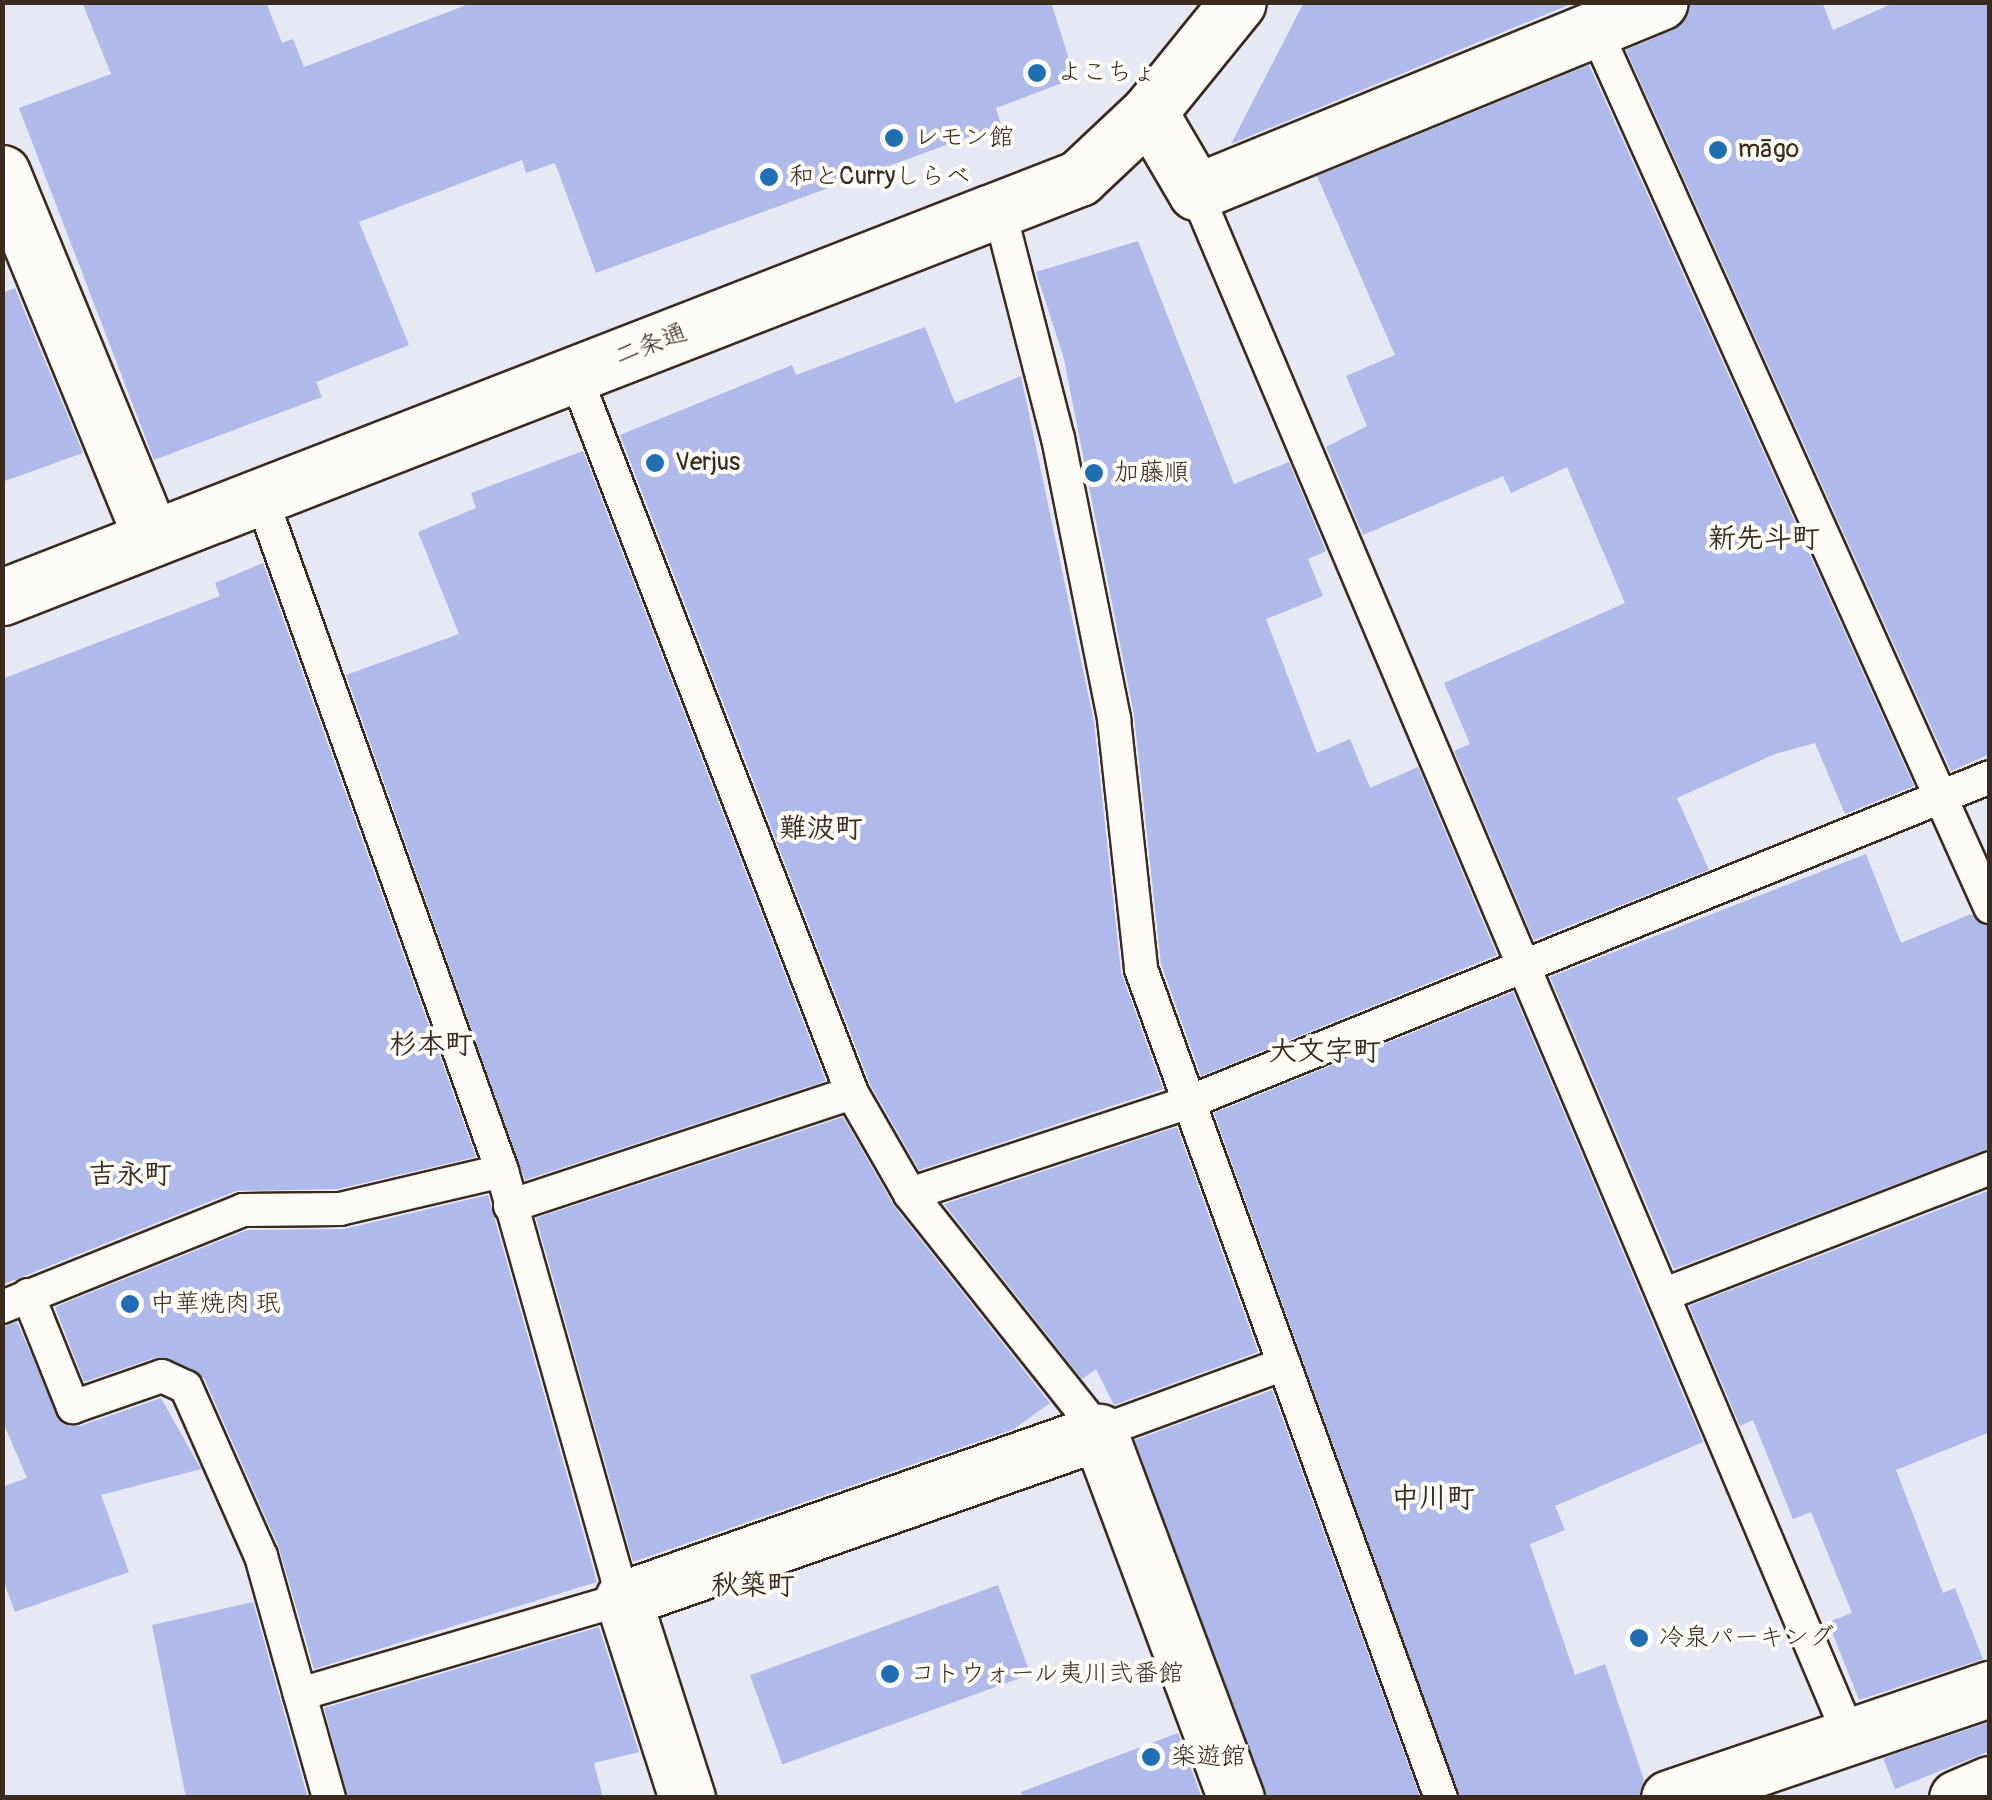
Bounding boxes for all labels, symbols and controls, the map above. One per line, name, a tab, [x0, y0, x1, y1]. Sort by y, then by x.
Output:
place label: よこちょ	[1057, 58, 1157, 88]
marker: よこちょ	[1026, 62, 1048, 84]
place label: レモン館	[914, 123, 1014, 153]
marker: レモン館	[883, 127, 905, 149]
place label: māgo	[1738, 135, 1799, 165]
marker: māgo	[1707, 139, 1729, 161]
place label: 和とCurryしらべ	[789, 162, 971, 192]
marker: 和とCurryしらべ	[758, 166, 780, 188]
street label: 二条通	[611, 318, 691, 372]
place label: Verjus	[675, 448, 740, 478]
marker: Verjus	[644, 452, 666, 474]
place label: 加藤順	[1114, 458, 1189, 488]
marker: 加藤順	[1083, 462, 1105, 484]
district label: 新先斗町	[1708, 522, 1820, 556]
district label: 難波町	[779, 812, 863, 846]
district label: 杉本町	[389, 1028, 473, 1062]
district label: 大文字町	[1269, 1035, 1381, 1069]
district label: 吉永町	[88, 1158, 172, 1192]
place label: 中華焼肉 珉	[150, 1289, 280, 1319]
marker: 中華焼肉 珉	[119, 1293, 141, 1315]
district label: 中川町	[1391, 1482, 1475, 1516]
district label: 秋築町	[711, 1569, 795, 1603]
place label: 冷泉パーキング	[1659, 1623, 1834, 1653]
marker: 冷泉パーキング	[1628, 1627, 1650, 1649]
place label: コトウォール夷川弐番館	[910, 1659, 1185, 1689]
marker: コトウォール夷川弐番館	[879, 1663, 901, 1685]
place label: 楽遊館	[1171, 1742, 1246, 1772]
marker: 楽遊館	[1140, 1746, 1162, 1768]

